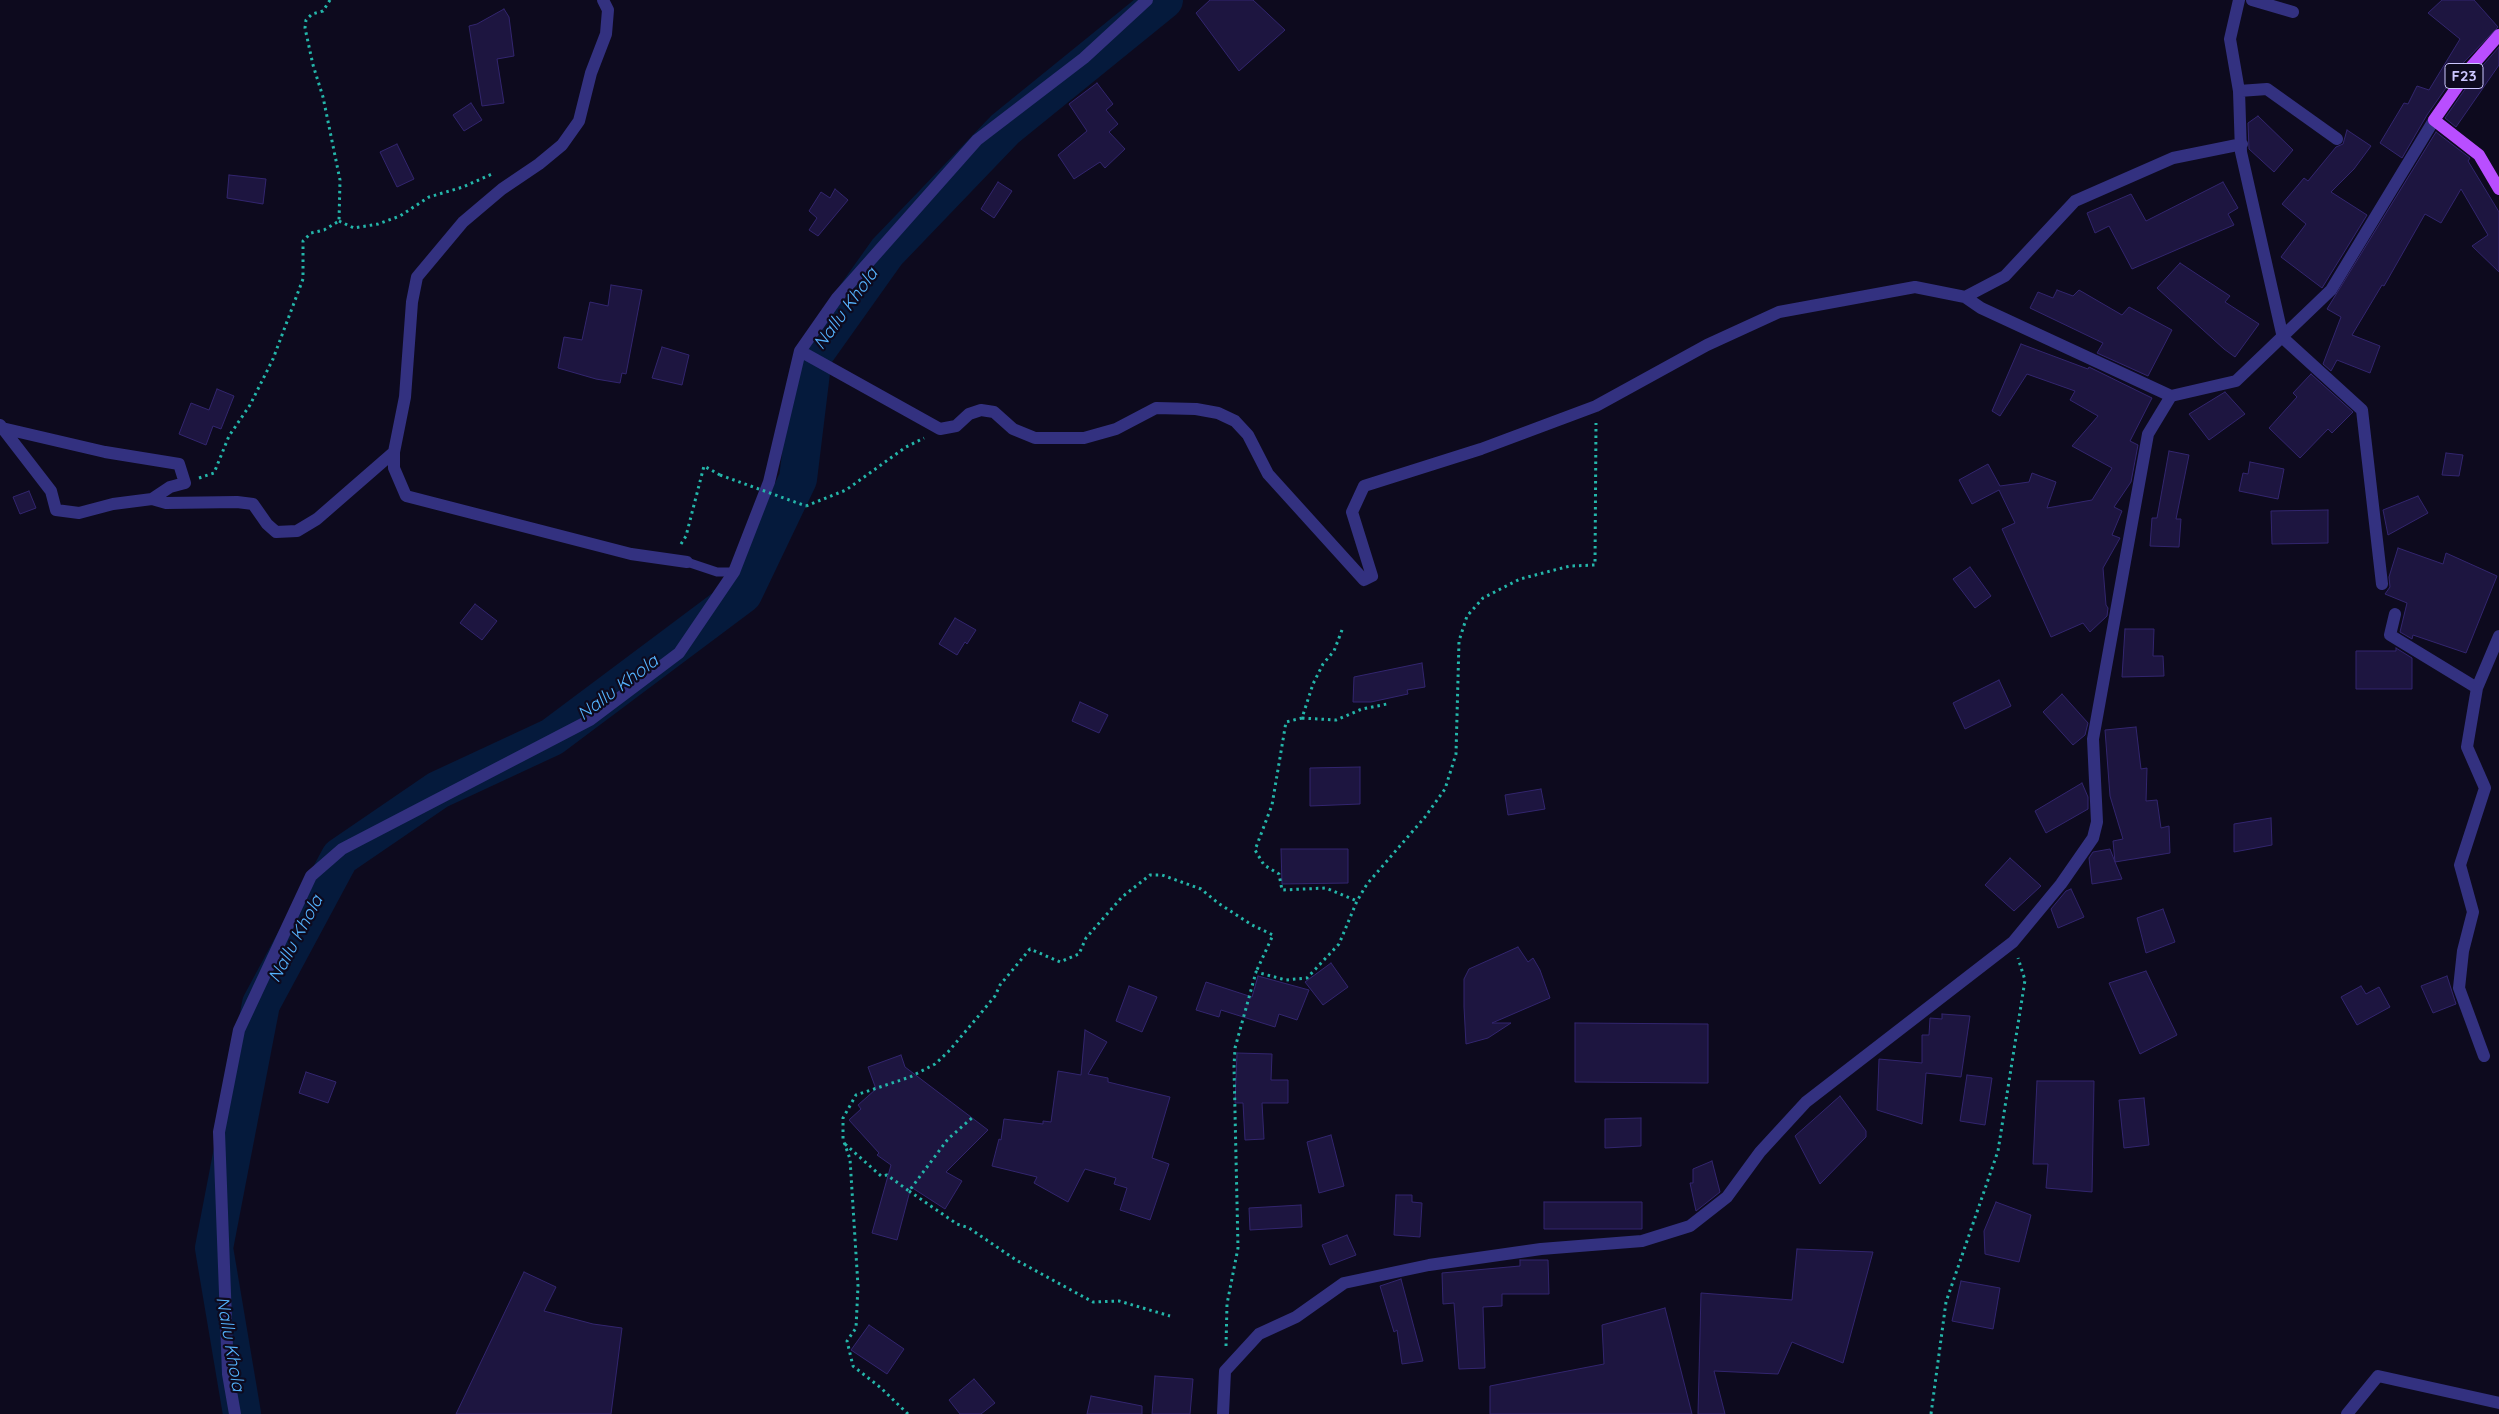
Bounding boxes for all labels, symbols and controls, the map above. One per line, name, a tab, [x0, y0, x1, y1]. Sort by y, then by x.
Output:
road number: F23	[2445, 64, 2483, 88]
water label: Nallu Khola	[809, 264, 883, 354]
water label: Nallu Khola	[573, 651, 663, 725]
water label: Nallu Khola	[264, 892, 328, 986]
water label: Nallu Khola	[211, 1295, 249, 1393]

